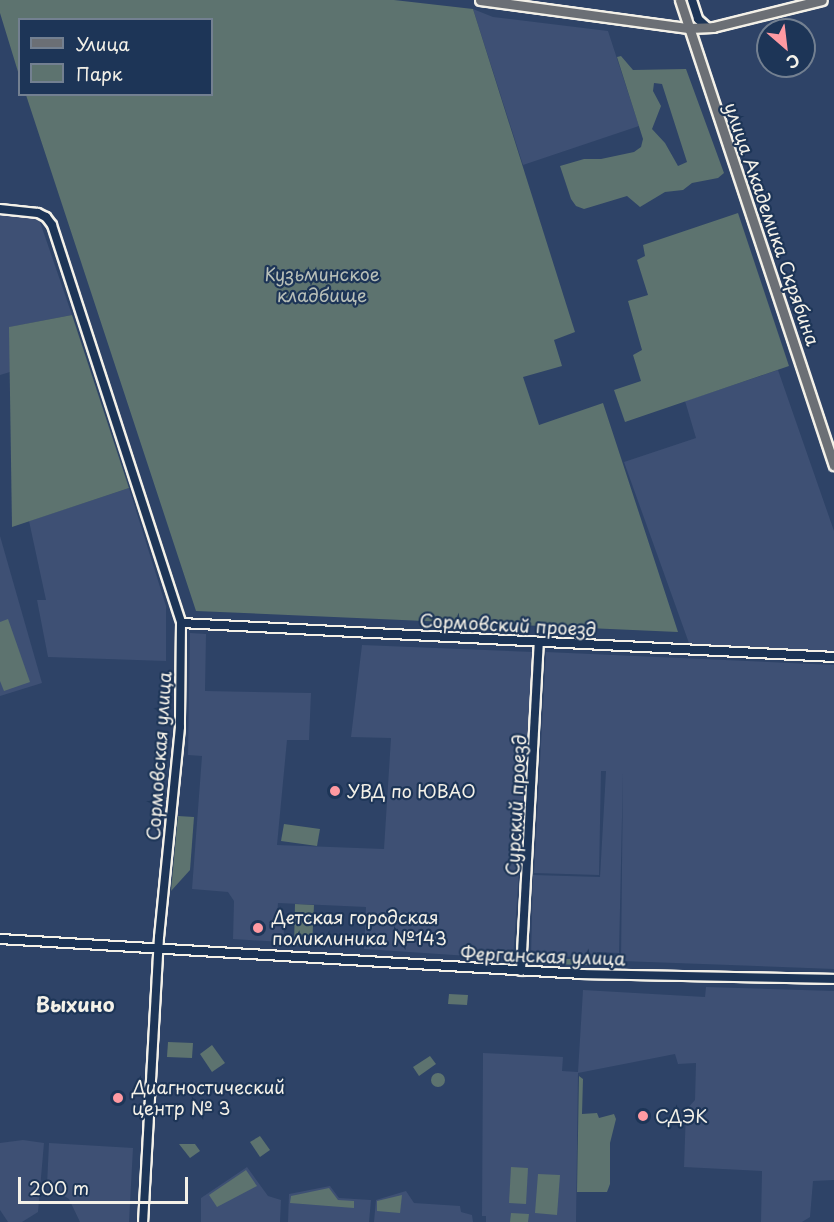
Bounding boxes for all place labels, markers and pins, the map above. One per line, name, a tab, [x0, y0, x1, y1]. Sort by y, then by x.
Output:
place label: УВД по ЮВАО	[347, 780, 477, 802]
marker: УВД по ЮВАО	[328, 784, 342, 798]
place label: Детская городская поликлиника №143	[272, 907, 447, 950]
marker: Детская городская поликлиника №143	[249, 919, 267, 937]
place label: Диагностический центр № 3	[132, 1077, 285, 1120]
marker: Диагностический центр № 3	[109, 1089, 127, 1107]
place label: СДЭК	[655, 1105, 708, 1127]
marker: СДЭК	[636, 1109, 650, 1123]

